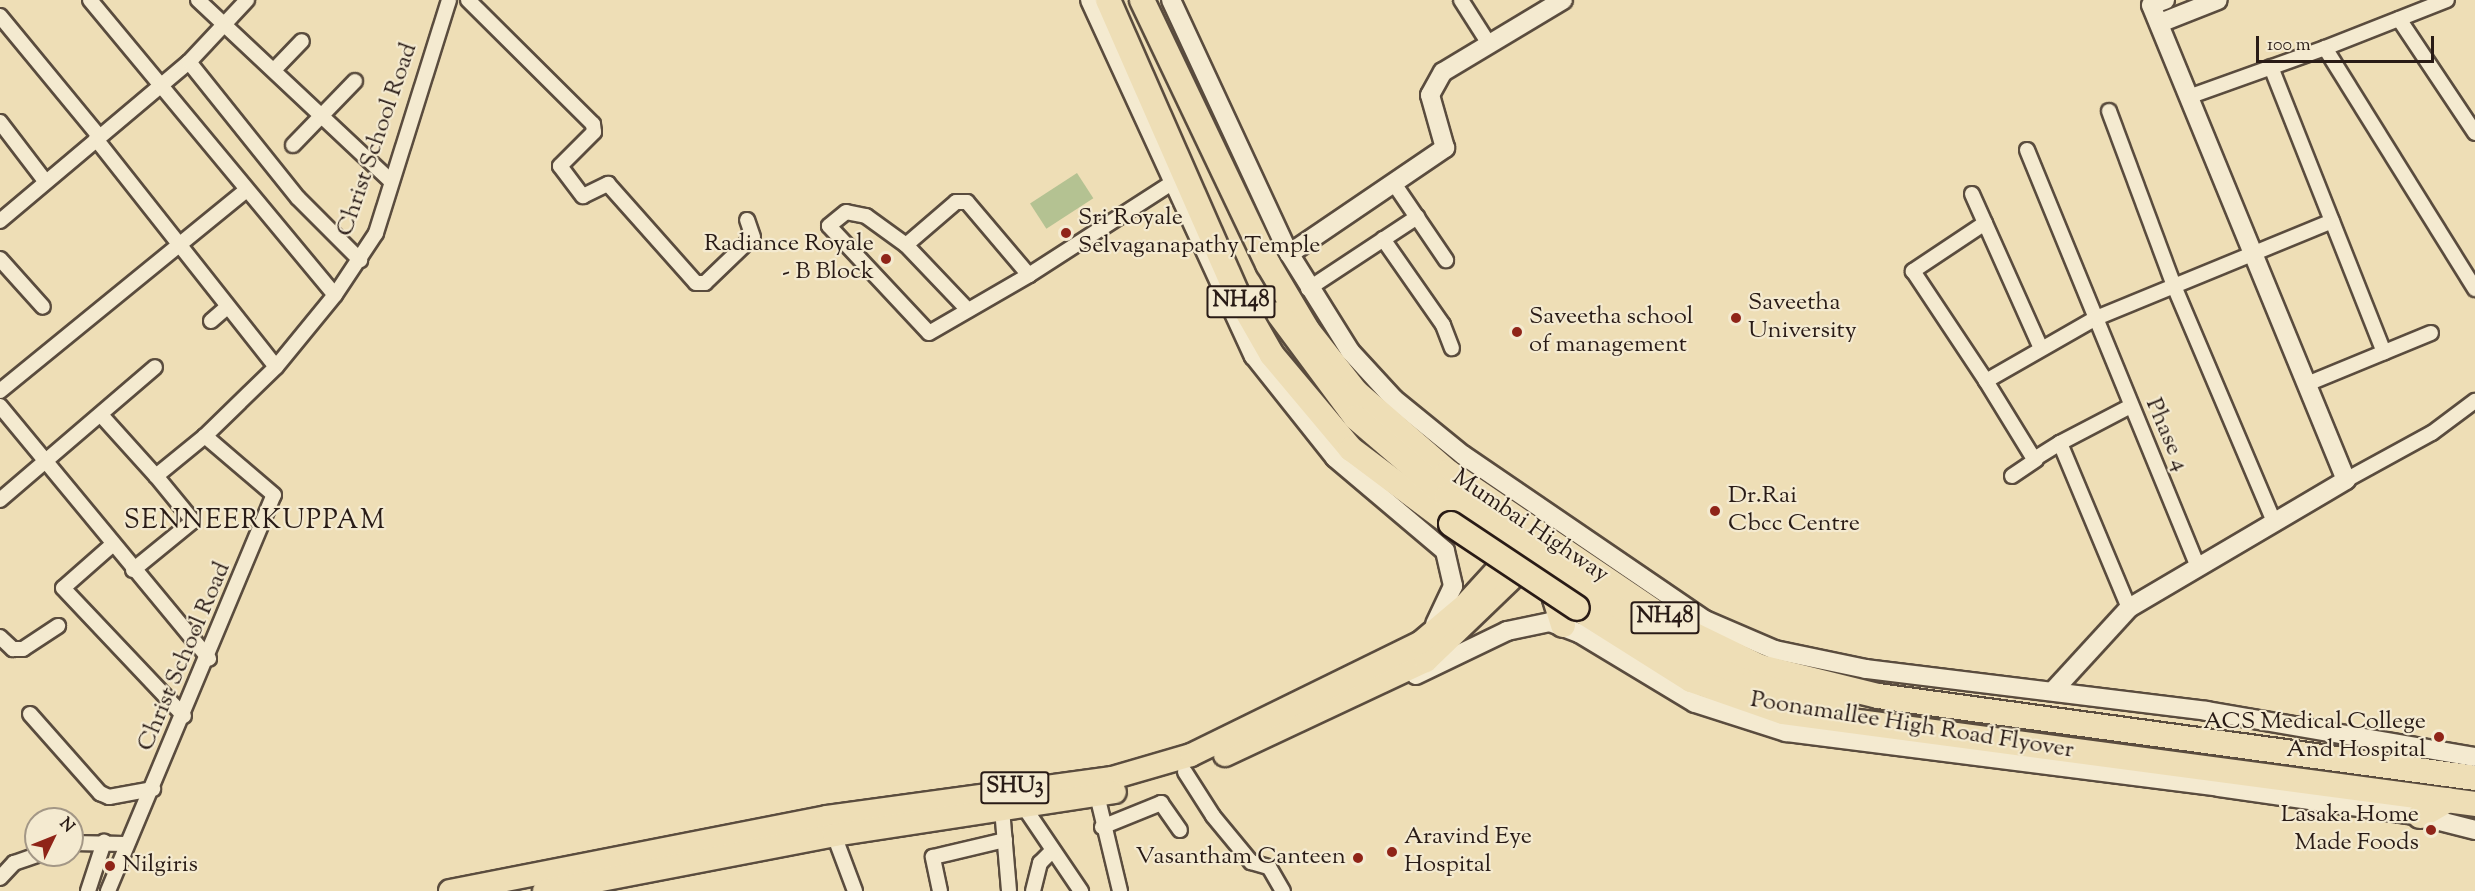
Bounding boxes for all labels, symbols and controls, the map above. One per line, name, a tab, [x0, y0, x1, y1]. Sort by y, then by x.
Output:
scale bar	[2259, 24, 2438, 62]
text: 100 m	[2267, 33, 2311, 59]
street label: Christ School Road	[331, 40, 425, 240]
place label: Sri Royale Selvaganapathy Temple	[1078, 205, 1321, 261]
marker: Sri Royale Selvaganapathy Temple	[1059, 226, 1073, 240]
place label: Radiance Royale - B Block	[704, 231, 874, 287]
marker: Radiance Royale - B Block	[879, 252, 893, 266]
road number: NH48	[1205, 283, 1277, 321]
place label: Saveetha University	[1748, 290, 1857, 346]
place label: Saveetha school of management	[1529, 304, 1693, 360]
marker: Saveetha University	[1729, 311, 1743, 325]
marker: Saveetha school of management	[1510, 325, 1524, 339]
street label: Phase 4	[2138, 394, 2194, 476]
street label: Mumbai Highway	[1446, 464, 1614, 590]
place label: Dr.Rai Cbcc Centre	[1728, 483, 1860, 539]
marker: Dr.Rai Cbcc Centre	[1706, 502, 1724, 520]
district label: SENNEERKUPPAM	[124, 506, 386, 538]
street label: Christ School Road	[132, 558, 238, 756]
road number: NH48	[1629, 599, 1701, 637]
street label: Poonamallee High Road Flyover	[1748, 686, 2076, 766]
place label: ACS Medical College And Hospital	[2203, 709, 2426, 765]
marker: ACS Medical College And Hospital	[2430, 728, 2448, 746]
road number: SHU3	[979, 769, 1051, 807]
place label: Lasaka Home Made Foods	[2281, 802, 2419, 858]
north arrow	[24, 807, 84, 867]
text: N	[53, 813, 79, 838]
marker: Lasaka Home Made Foods	[2424, 823, 2438, 837]
place label: Aravind Eye Hospital	[1404, 824, 1532, 880]
place label: Vasantham Canteen	[1135, 844, 1346, 872]
marker: Aravind Eye Hospital	[1385, 845, 1399, 859]
marker: Vasantham Canteen	[1351, 851, 1365, 865]
place label: Nilgiris	[122, 852, 198, 880]
marker: Nilgiris	[103, 859, 117, 873]

